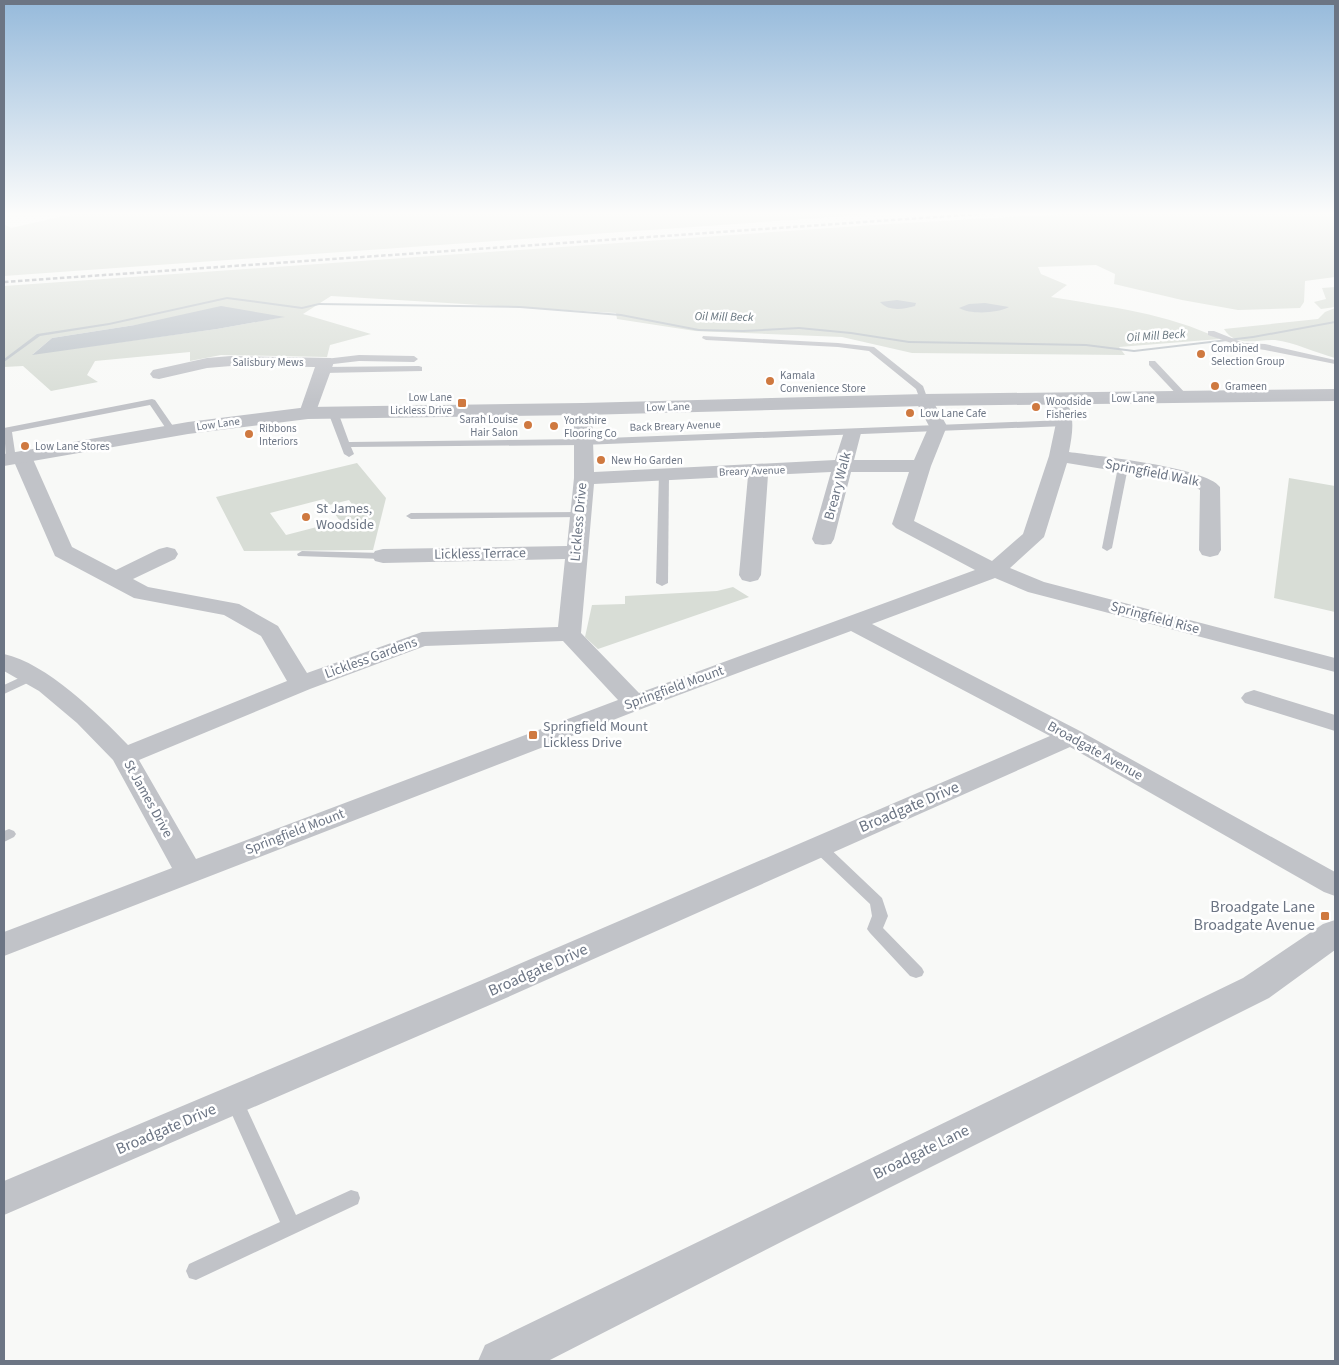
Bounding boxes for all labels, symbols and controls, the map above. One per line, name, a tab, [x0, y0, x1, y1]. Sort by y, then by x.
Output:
water label: Oil Mill Beck	[694, 308, 754, 326]
water label: Oil Mill Beck	[1126, 325, 1186, 347]
place label: Combined Selection Group	[1211, 341, 1285, 369]
marker: Combined Selection Group	[1195, 348, 1207, 360]
street label: Salisbury Mews	[232, 355, 304, 370]
place label: Kamala Convenience Store	[780, 368, 866, 396]
marker: Kamala Convenience Store	[764, 375, 776, 387]
place label: Grameen	[1225, 379, 1267, 394]
marker: Grameen	[1209, 380, 1221, 392]
place label: Low Lane Lickless Drive	[390, 390, 453, 418]
street label: Low Lane	[1111, 391, 1155, 406]
place label: Woodside Fisheries	[1046, 394, 1092, 422]
marker: Low Lane Lickless Drive	[456, 397, 468, 409]
street label: Low Lane	[646, 399, 691, 415]
marker: Woodside Fisheries	[1030, 401, 1042, 413]
place label: Low Lane Cafe	[920, 406, 987, 421]
marker: Low Lane Cafe	[904, 407, 916, 419]
place label: Sarah Louise Hair Salon	[459, 412, 519, 440]
street label: Low Lane	[195, 413, 241, 434]
place label: Yorkshire Flooring Co	[563, 413, 617, 441]
street label: Back Breary Avenue	[629, 417, 721, 435]
marker: Sarah Louise Hair Salon	[522, 419, 534, 431]
marker: Yorkshire Flooring Co	[548, 420, 560, 432]
place label: Ribbons Interiors	[259, 421, 298, 449]
marker: Ribbons Interiors	[243, 428, 255, 440]
place label: Low Lane Stores	[35, 439, 110, 454]
marker: Low Lane Stores	[19, 440, 31, 452]
street label: Breary Walk	[819, 450, 857, 522]
place label: New Ho Garden	[611, 453, 683, 468]
marker: New Ho Garden	[595, 454, 607, 466]
street label: Springfield Walk	[1103, 454, 1201, 492]
street label: Breary Avenue	[719, 462, 786, 480]
street label: Lickless Drive	[566, 482, 592, 562]
place label: St James, Woodside	[316, 499, 374, 535]
marker: St James, Woodside	[300, 511, 312, 523]
street label: Lickless Terrace	[434, 543, 526, 565]
street label: Springfield Rise	[1108, 597, 1202, 639]
street label: Lickless Gardens	[322, 632, 420, 684]
street label: Springfield Mount	[621, 661, 727, 715]
street label: Broadgate Avenue	[1044, 716, 1146, 786]
place label: Springfield Mount Lickless Drive	[543, 717, 648, 753]
marker: Springfield Mount Lickless Drive	[527, 729, 539, 741]
street label: St James Drive	[118, 757, 178, 842]
street label: Broadgate Drive	[856, 776, 963, 838]
street label: Springfield Mount	[243, 804, 348, 860]
place label: Broadgate Lane Broadgate Avenue	[1194, 896, 1315, 936]
marker: Broadgate Lane Broadgate Avenue	[1319, 910, 1331, 922]
street label: Broadgate Drive	[485, 938, 591, 1002]
street label: Broadgate Drive	[113, 1098, 220, 1160]
street label: Broadgate Lane	[869, 1119, 973, 1185]

